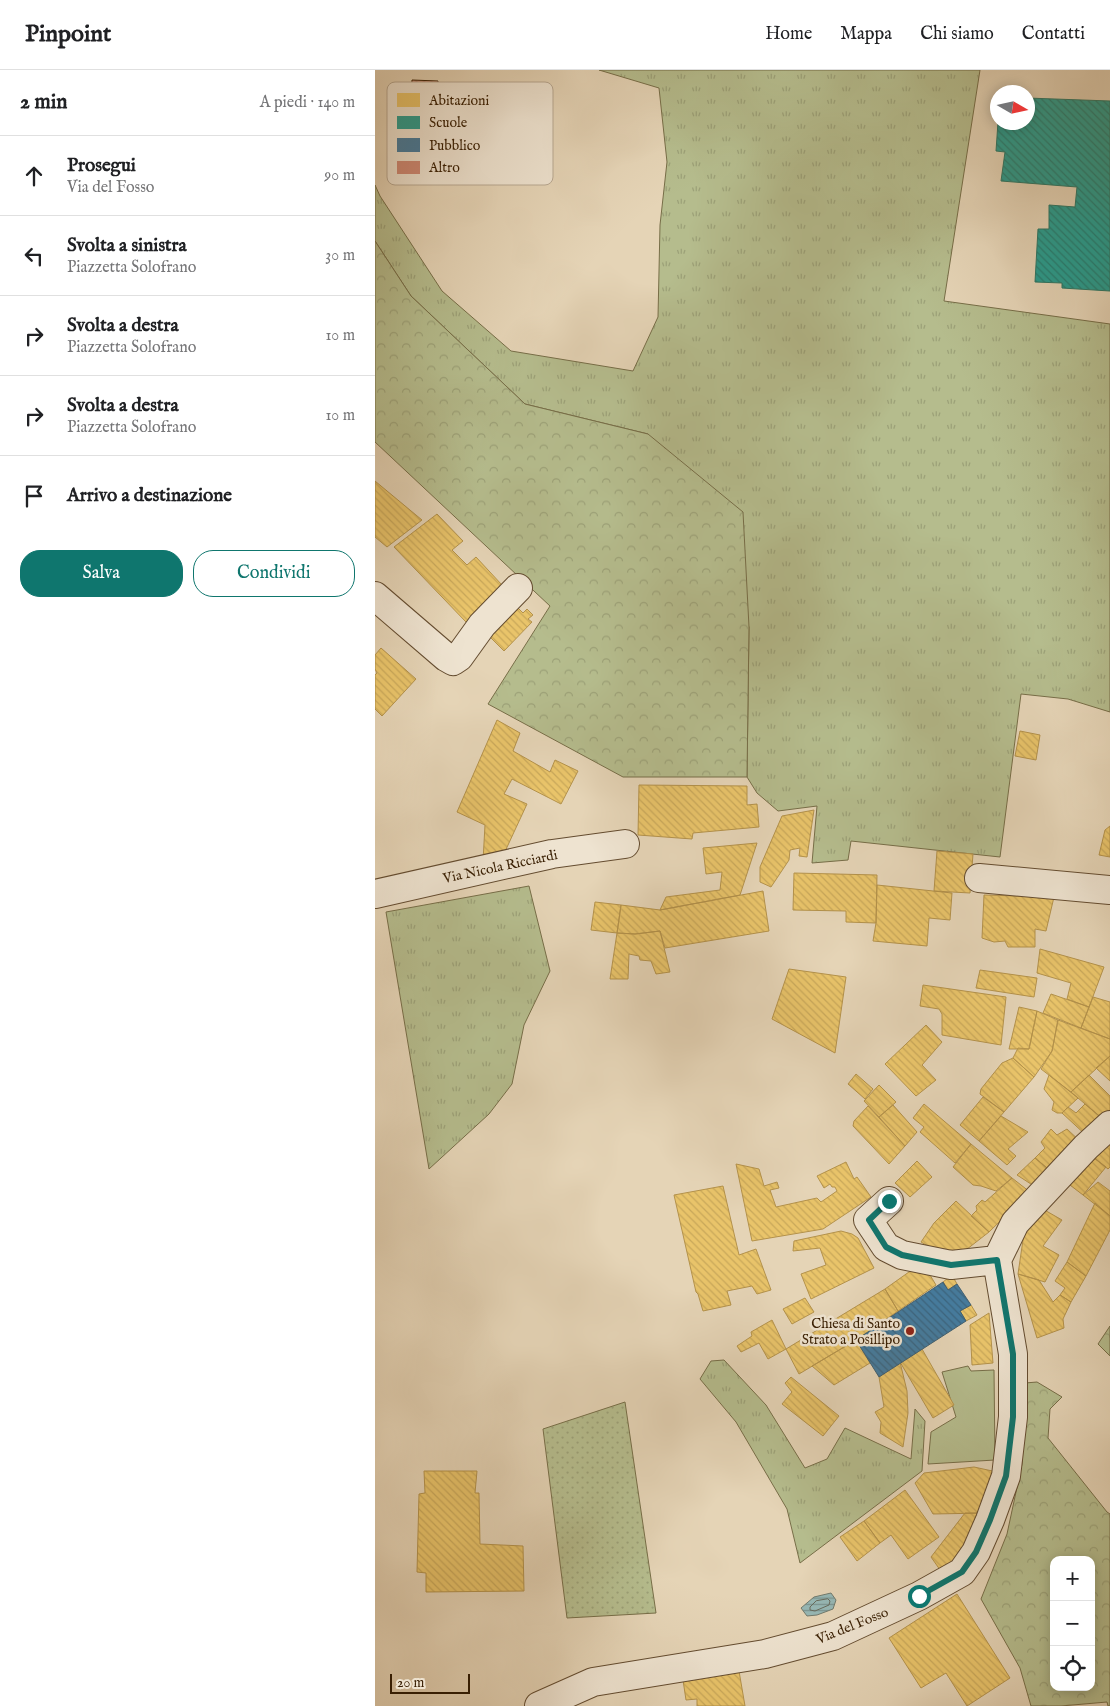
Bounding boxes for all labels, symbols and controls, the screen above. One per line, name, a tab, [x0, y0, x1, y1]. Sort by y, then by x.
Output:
text: Pinpoint	[25, 19, 111, 50]
text: Home	[765, 23, 812, 46]
text: Mappa	[840, 23, 892, 46]
text: Chi siamo	[920, 23, 994, 46]
text: Contatti	[1022, 23, 1085, 46]
legend	[387, 82, 553, 185]
north arrow	[990, 85, 1035, 130]
text: 2 min	[20, 89, 67, 116]
text: Abitazioni	[428, 92, 490, 110]
text: A piedi · 140 m	[260, 93, 355, 113]
text: Scuole	[429, 114, 468, 132]
text: Pubblico	[429, 137, 481, 155]
text: Prosegui	[67, 154, 136, 178]
text: Altro	[428, 159, 460, 177]
icon: ahead	[20, 162, 48, 190]
text: 90 m	[324, 166, 355, 186]
text: Via del Fosso	[67, 178, 154, 198]
text: Svolta a sinistra	[67, 234, 187, 258]
icon: left	[20, 242, 48, 270]
text: 30 m	[325, 246, 355, 266]
text: Piazzetta Solofrano	[67, 258, 196, 278]
text: Svolta a destra	[67, 314, 179, 338]
icon: right	[20, 322, 48, 350]
text: 10 m	[325, 326, 355, 346]
text: Piazzetta Solofrano	[67, 338, 196, 358]
text: Svolta a destra	[67, 394, 179, 418]
icon: right	[20, 402, 48, 430]
text: 10 m	[325, 406, 355, 426]
text: Piazzetta Solofrano	[67, 418, 196, 438]
icon: arrive	[20, 482, 48, 510]
text: Arrivo a destinazione	[67, 484, 232, 508]
button: Salva	[20, 550, 183, 597]
button: Condividi	[193, 550, 355, 597]
street label: Via Nicola Ricciardi	[440, 846, 559, 888]
route end	[878, 1190, 901, 1213]
place label: Chiesa di Santo Strato a Posillipo	[802, 1315, 900, 1349]
marker: Chiesa di Santo Strato a Posillipo	[904, 1325, 916, 1337]
map controls	[1050, 1556, 1095, 1691]
button: +	[1050, 1556, 1095, 1601]
route start	[908, 1585, 931, 1608]
button: −	[1050, 1601, 1095, 1646]
street label: Via del Fosso	[813, 1603, 892, 1649]
button: locate	[1050, 1646, 1095, 1691]
scale bar	[390, 1671, 470, 1694]
text: 20 m	[397, 1674, 424, 1692]

